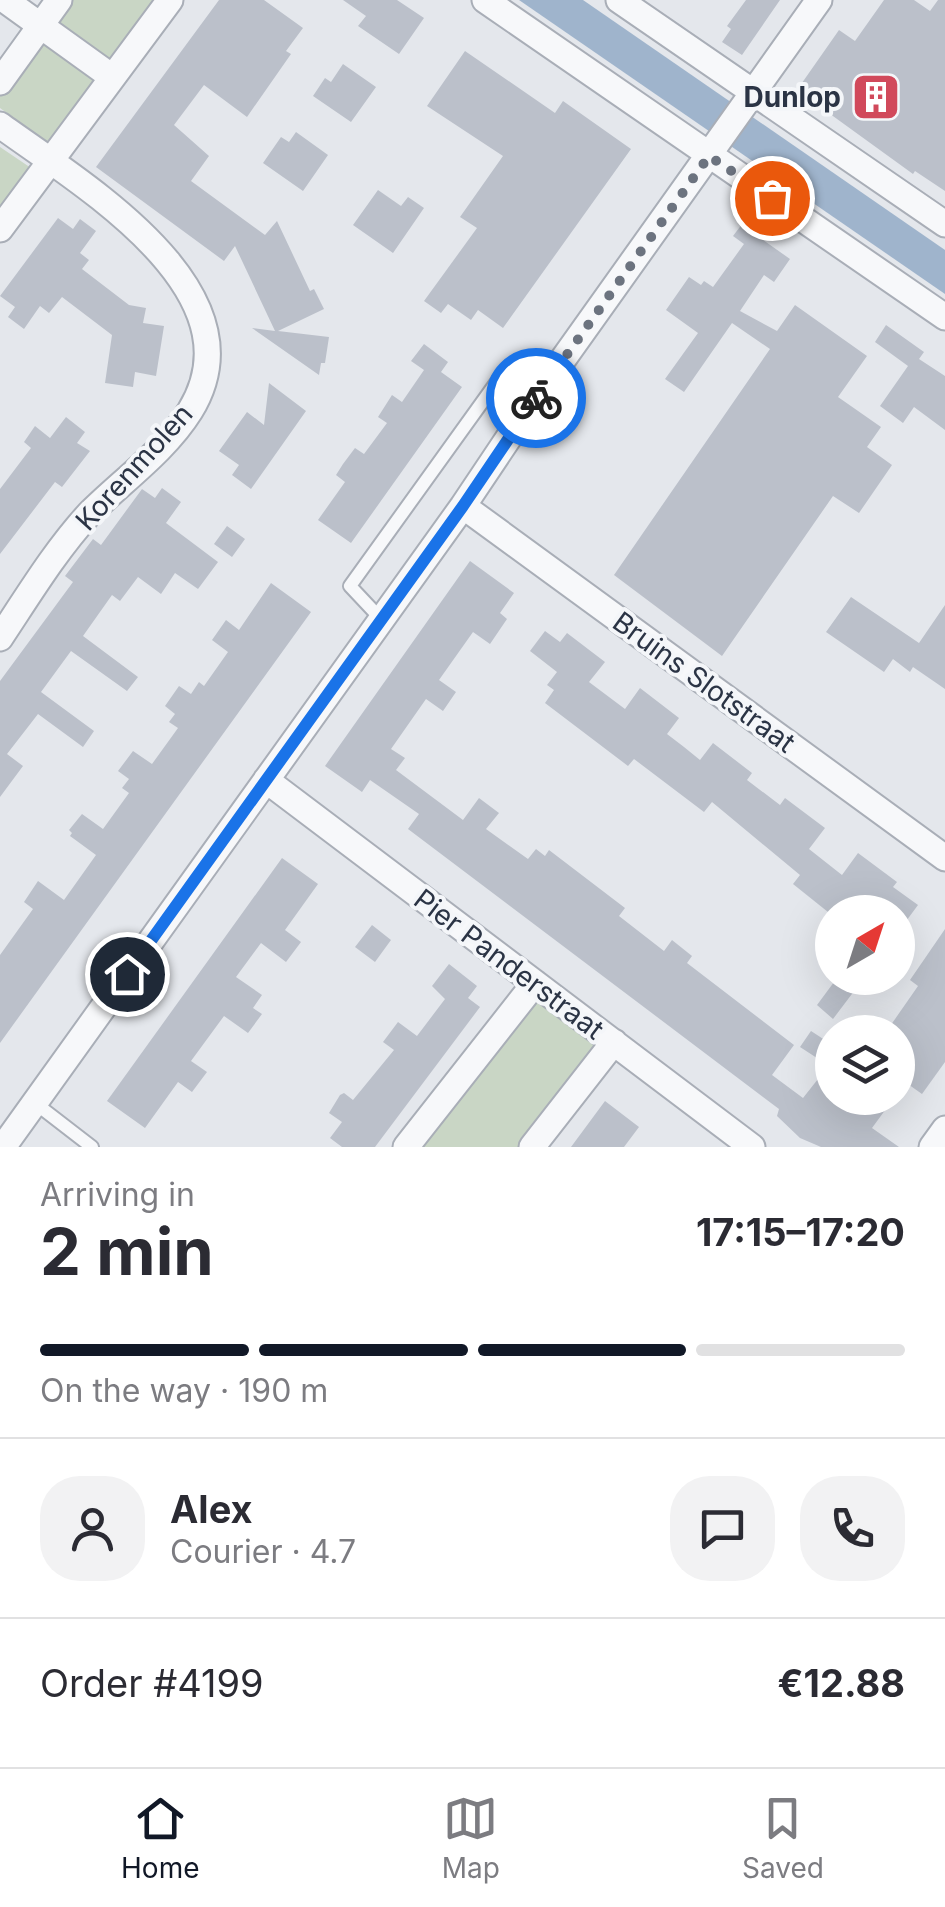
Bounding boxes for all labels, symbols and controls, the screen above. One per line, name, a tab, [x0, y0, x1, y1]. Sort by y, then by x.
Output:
building icon: Dunlop	[850, 71, 902, 123]
place label: Dunlop	[744, 80, 841, 114]
pin	[730, 156, 815, 241]
icon: bag	[745, 171, 800, 226]
courier	[486, 348, 586, 448]
icon: bike	[509, 371, 564, 426]
street label: Korenmolen	[68, 397, 200, 537]
street label: Bruins Slotstraat	[606, 604, 802, 760]
street label: Pier Panderstraat	[407, 882, 611, 1046]
north arrow	[815, 895, 915, 995]
map controls	[815, 895, 915, 1115]
pin	[85, 932, 170, 1017]
icon: home	[100, 947, 155, 1002]
button: layers	[815, 1015, 915, 1115]
text: Arriving in	[40, 1175, 195, 1214]
text: 17:15–17:20	[696, 1209, 905, 1255]
text: 2 min	[40, 1212, 214, 1291]
text: On the way · 190 m	[40, 1371, 328, 1410]
button: person	[40, 1476, 145, 1581]
button: chat	[670, 1476, 775, 1581]
button: phone	[800, 1476, 905, 1581]
text: Alex	[170, 1486, 253, 1532]
text: Courier · 4.7	[170, 1532, 356, 1571]
text: Order #4199	[40, 1660, 264, 1706]
text: €12.88	[778, 1660, 905, 1706]
tab: Home	[121, 1791, 200, 1885]
tab: Map	[442, 1791, 500, 1885]
tab: Saved	[742, 1791, 824, 1885]

